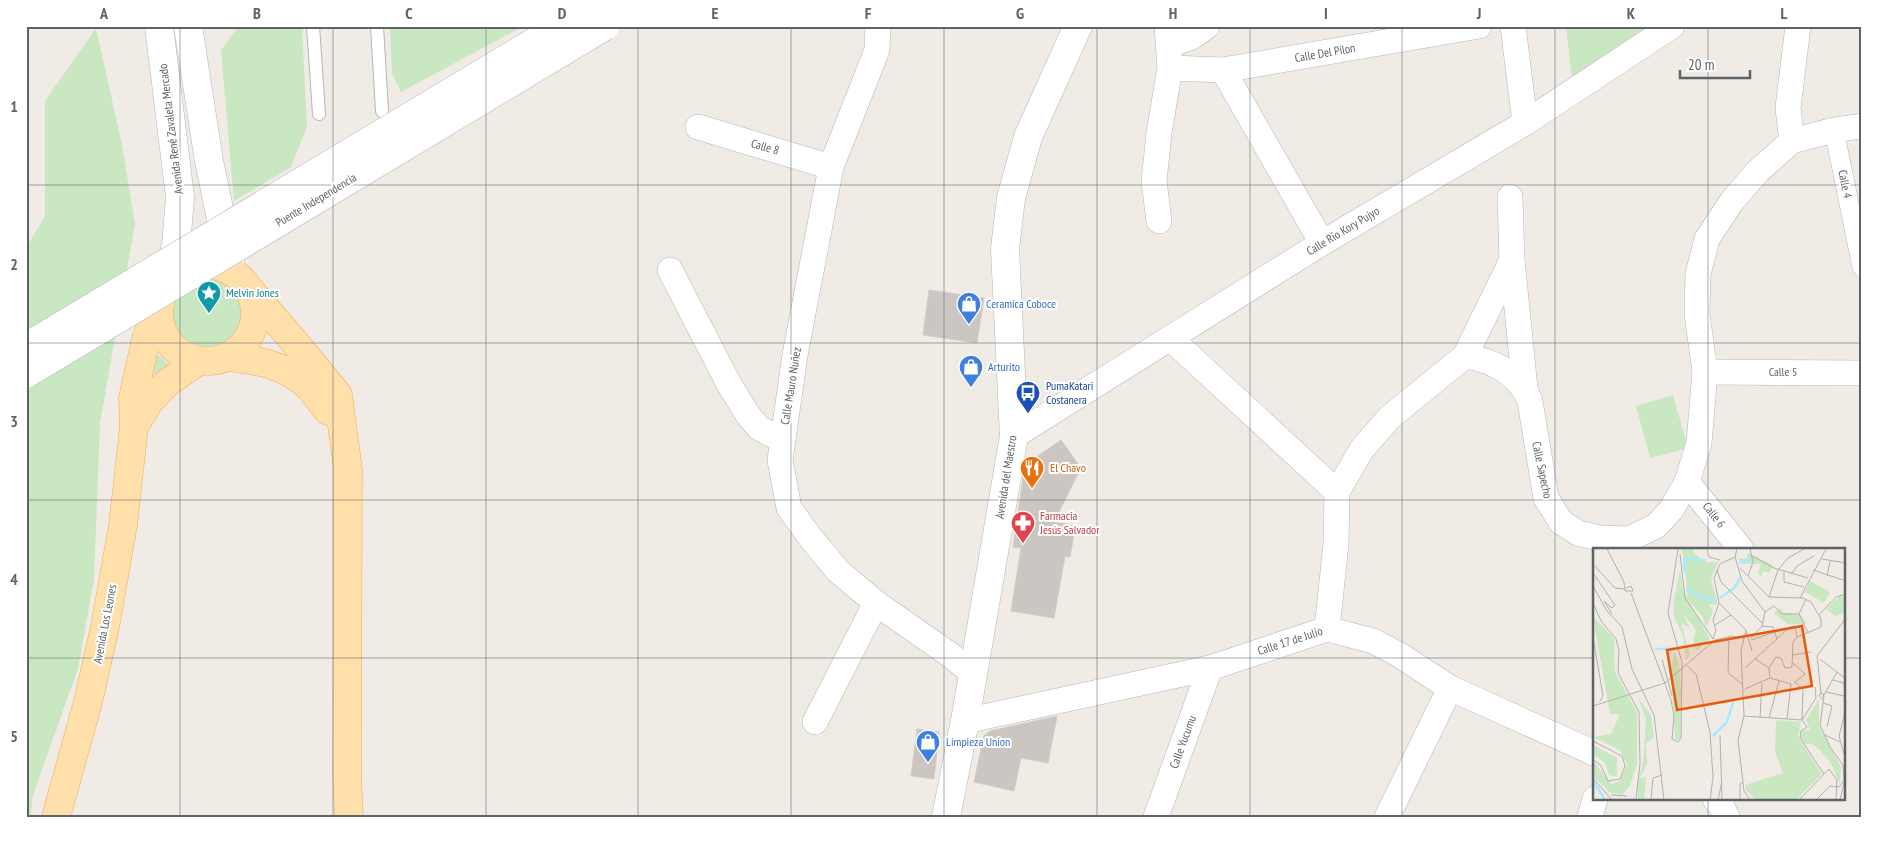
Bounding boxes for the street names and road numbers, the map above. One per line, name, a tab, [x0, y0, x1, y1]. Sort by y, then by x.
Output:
street label: Calle Del Pilon	[1294, 40, 1356, 65]
street label: Avenida René Zavaleta Mercado	[155, 63, 186, 195]
street label: Calle 8	[749, 135, 781, 158]
street label: Calle 4	[1835, 168, 1856, 200]
street label: Puente Independencia	[272, 169, 359, 230]
street label: Calle Río Kory Pujyo	[1304, 203, 1382, 258]
street label: Calle Mauro Nuñez	[777, 346, 804, 426]
street label: Calle 5	[1769, 364, 1797, 379]
street label: Avenida del Maestro	[992, 434, 1019, 520]
street label: Calle Sapecho	[1529, 440, 1556, 500]
street label: Calle 6	[1700, 499, 1729, 531]
street label: Avenida Los Leones	[89, 583, 120, 665]
street label: Calle 17 de Julio	[1255, 623, 1324, 658]
street label: Calle Yucumu	[1166, 713, 1199, 770]

